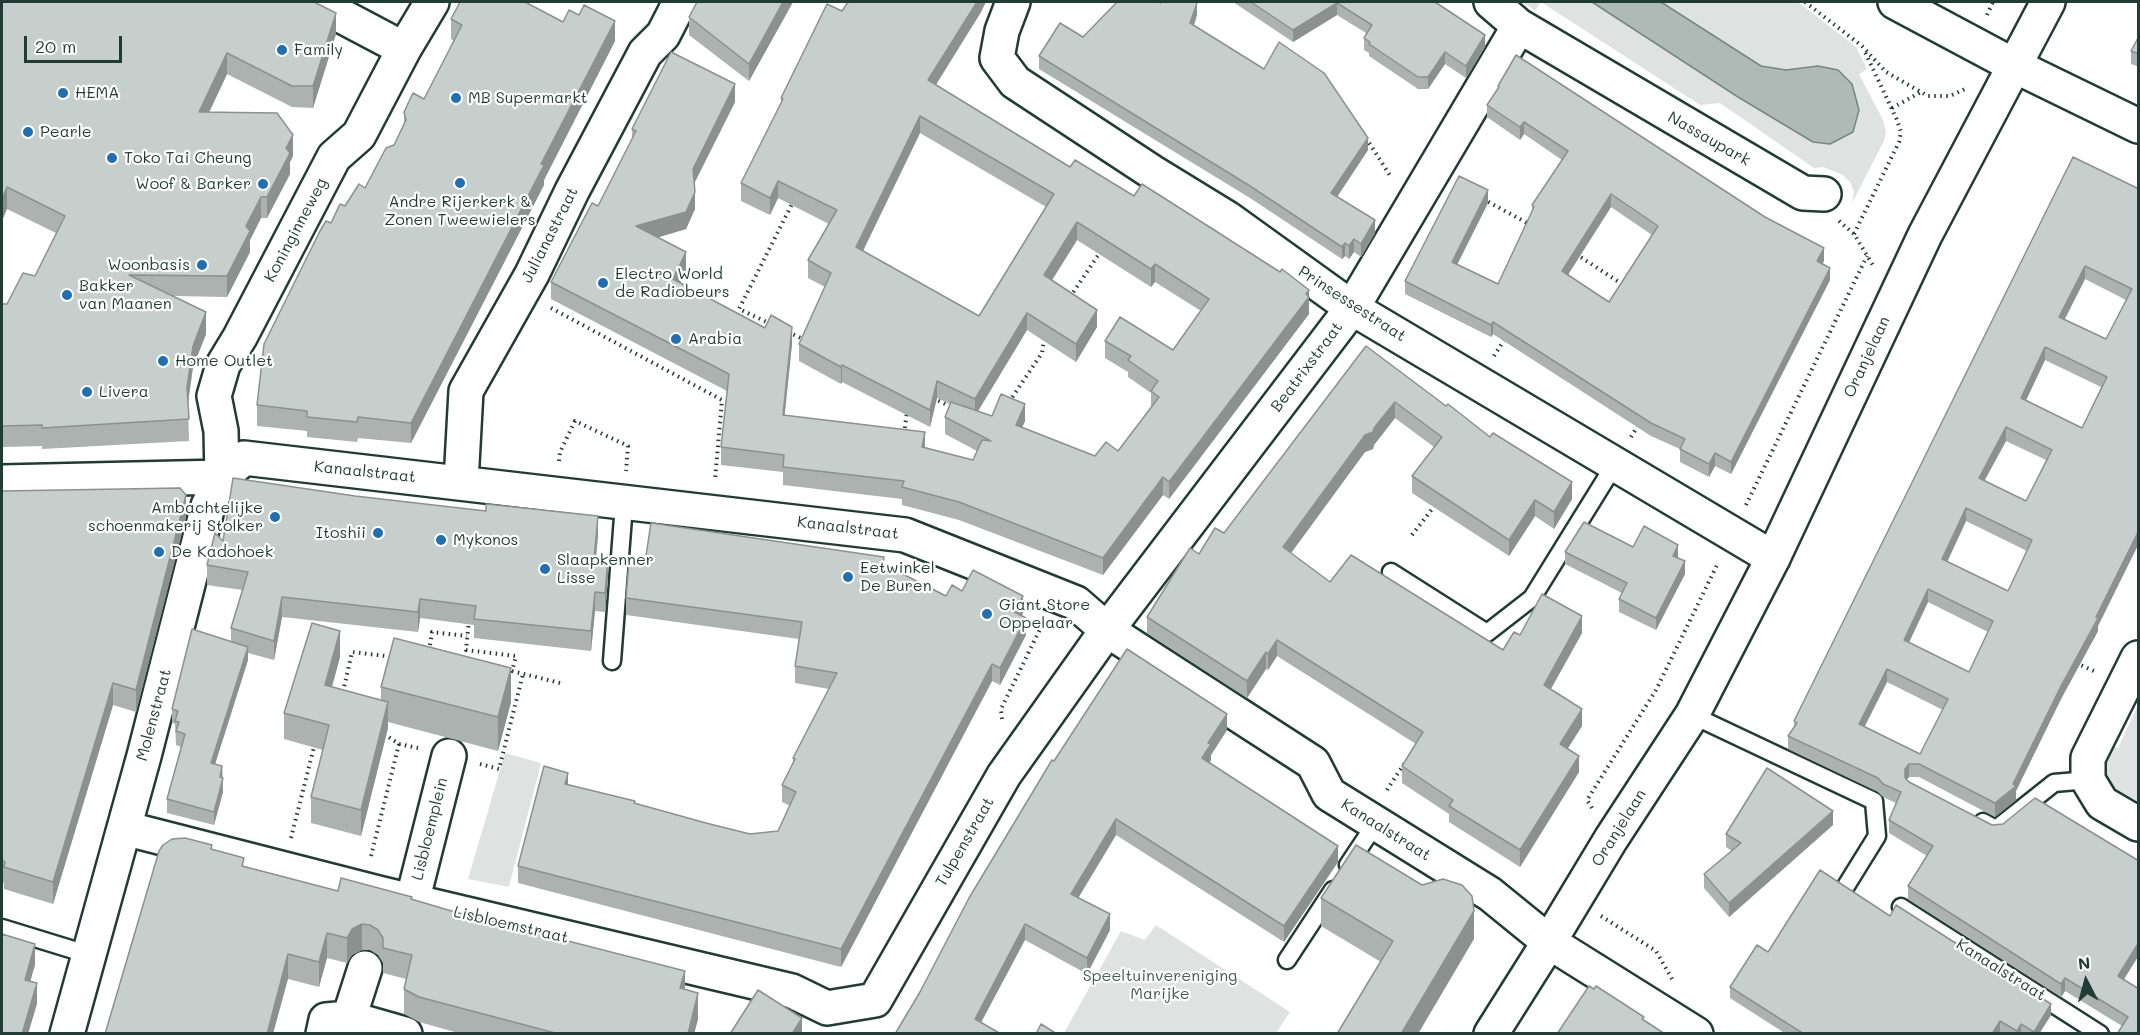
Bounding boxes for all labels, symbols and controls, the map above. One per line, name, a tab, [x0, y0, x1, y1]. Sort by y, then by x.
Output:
scale bar	[27, 24, 124, 62]
text: 20 m	[35, 34, 76, 58]
place label: Family	[294, 40, 343, 60]
marker: Family	[275, 43, 289, 57]
place label: HEMA	[75, 83, 119, 103]
marker: HEMA	[56, 86, 70, 100]
place label: MB Supermarkt	[468, 88, 588, 108]
marker: MB Supermarkt	[449, 91, 463, 105]
street label: Nassaupark	[1664, 108, 1754, 170]
place label: Pearle	[40, 122, 92, 142]
marker: Pearle	[21, 125, 35, 139]
place label: Toko Tai Cheung	[124, 148, 252, 168]
marker: Toko Tai Cheung	[105, 151, 119, 165]
place label: Woof & Barker	[136, 174, 251, 194]
street label: Koninginneweg	[260, 175, 332, 285]
marker: Andre Rijerkerk & Zonen Tweewielers	[453, 176, 467, 190]
marker: Woof & Barker	[256, 177, 270, 191]
street label: Julianastraat	[518, 184, 582, 286]
place label: Andre Rijerkerk & Zonen Tweewielers	[384, 192, 536, 230]
place label: Woonbasis	[108, 255, 190, 275]
marker: Woonbasis	[195, 258, 209, 272]
street label: Prinsessestraat	[1295, 262, 1409, 346]
place label: Electro World de Radiobeurs	[615, 264, 730, 302]
place label: Bakker van Maanen	[79, 276, 172, 314]
marker: Electro World de Radiobeurs	[596, 276, 610, 290]
marker: Bakker van Maanen	[60, 288, 74, 302]
street label: Oranjelaan	[1840, 313, 1894, 401]
street label: Beatrixstraat	[1267, 318, 1347, 416]
place label: Arabia	[688, 329, 742, 349]
marker: Arabia	[669, 332, 683, 346]
place label: Home Outlet	[175, 351, 273, 371]
marker: Home Outlet	[156, 354, 170, 368]
place label: Livera	[99, 382, 149, 402]
marker: Livera	[80, 385, 94, 399]
street label: Kanaalstraat	[313, 457, 417, 487]
place label: Ambachtelijke schoenmakerij Stolker	[88, 498, 263, 536]
marker: Ambachtelijke schoenmakerij Stolker	[268, 510, 282, 524]
street label: Kanaalstraat	[796, 512, 900, 544]
place label: Itoshii	[316, 523, 366, 543]
marker: Itoshii	[371, 526, 385, 540]
place label: Mykonos	[453, 530, 518, 550]
marker: Mykonos	[434, 533, 448, 547]
place label: De Kadohoek	[171, 542, 273, 562]
marker: De Kadohoek	[152, 545, 166, 559]
place label: Slaapkenner Lisse	[557, 550, 654, 588]
place label: Eetwinkel De Buren	[860, 558, 935, 596]
marker: Slaapkenner Lisse	[538, 562, 552, 576]
marker: Eetwinkel De Buren	[841, 570, 855, 584]
place label: Giant Store Oppelaar	[999, 595, 1090, 633]
marker: Giant Store Oppelaar	[980, 607, 994, 621]
street label: Molenstraat	[132, 667, 176, 763]
street label: Lisbloemplein	[408, 776, 452, 882]
street label: Oranjelaan	[1588, 786, 1650, 870]
street label: Tulpenstraat	[932, 794, 998, 890]
street label: Kanaalstraat	[1338, 795, 1434, 865]
street label: Lisbloemstraat	[452, 902, 570, 948]
street label: Kanaalstraat	[1953, 935, 2049, 1005]
north arrow	[2056, 951, 2116, 1011]
text: N	[2077, 952, 2091, 974]
park label: Speeltuinvereniging Marijke	[1083, 966, 1237, 1004]

